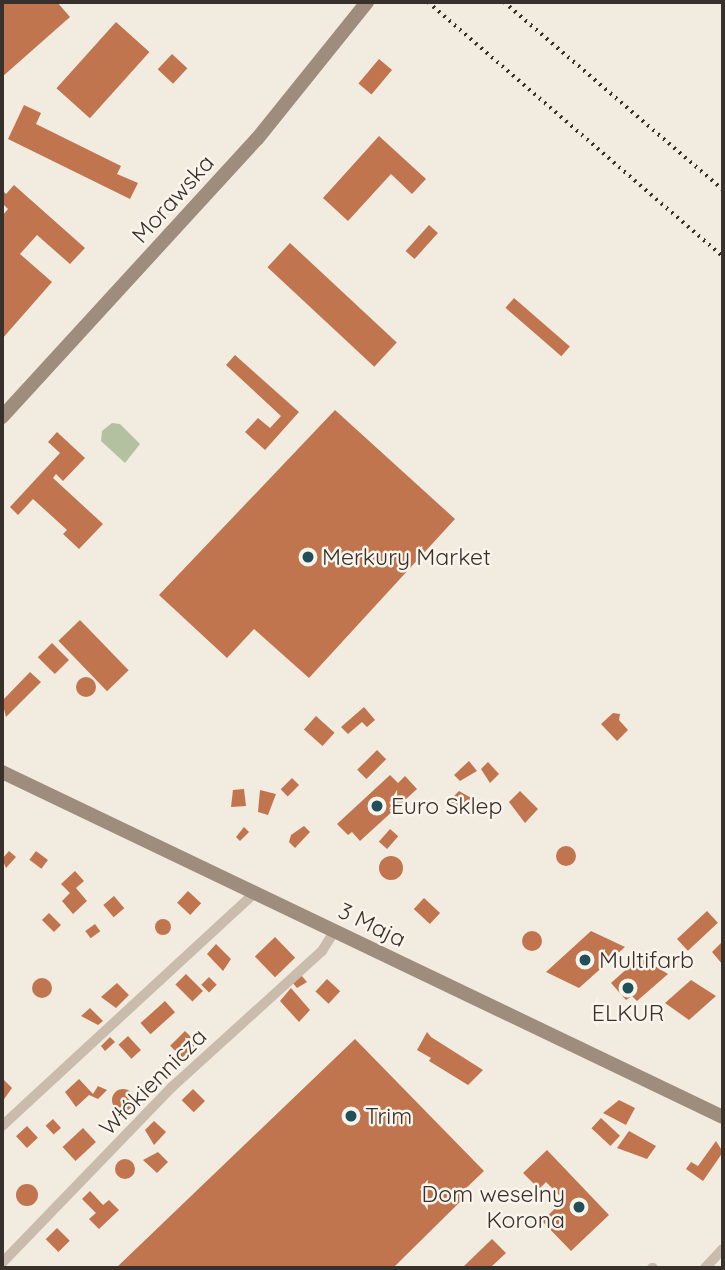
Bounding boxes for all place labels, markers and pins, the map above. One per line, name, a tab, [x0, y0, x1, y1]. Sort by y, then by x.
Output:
place label: Merkury Market	[322, 543, 491, 571]
marker: Merkury Market	[300, 549, 316, 565]
place label: Euro Sklep	[391, 792, 503, 820]
marker: Euro Sklep	[369, 798, 385, 814]
place label: Multifarb	[599, 946, 694, 974]
marker: Multifarb	[577, 952, 593, 968]
marker: ELKUR	[620, 980, 636, 996]
place label: ELKUR	[592, 999, 664, 1027]
place label: Trim	[365, 1102, 412, 1130]
marker: Trim	[343, 1108, 359, 1124]
place label: Dom weselny Korona	[422, 1180, 565, 1234]
marker: Dom weselny Korona	[571, 1199, 587, 1215]

